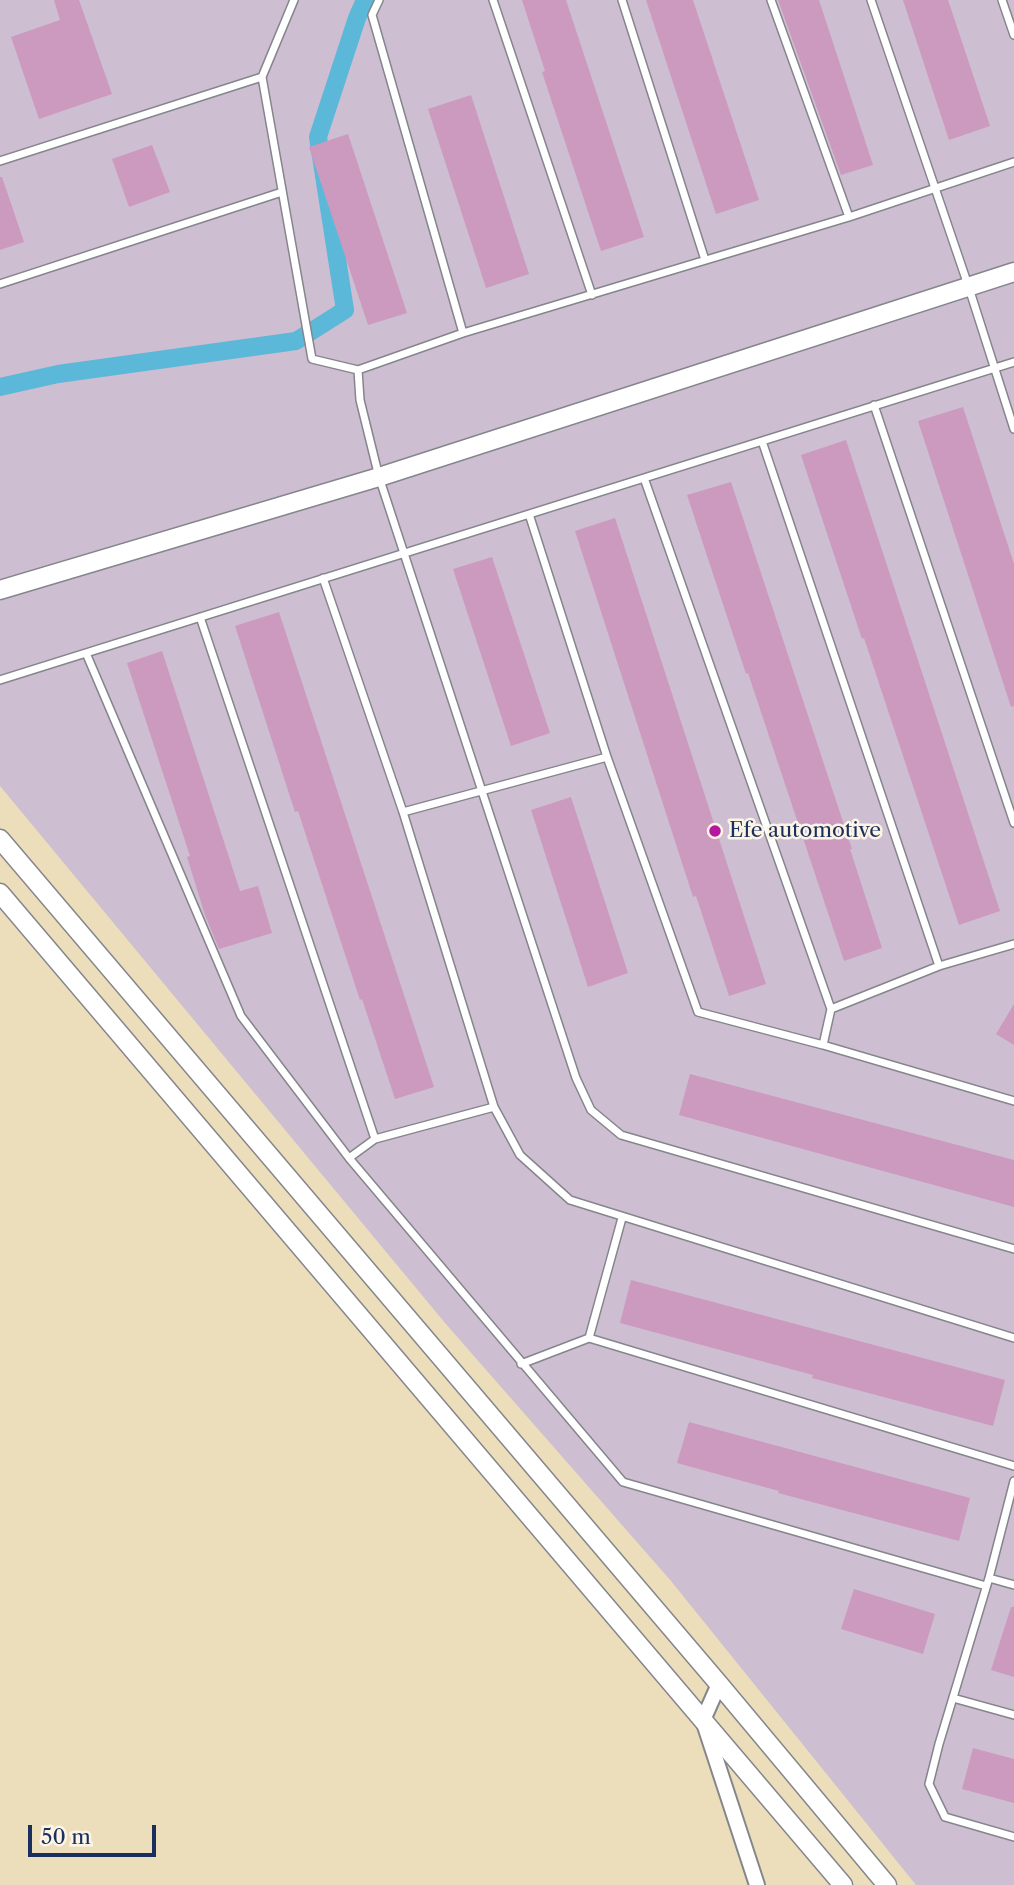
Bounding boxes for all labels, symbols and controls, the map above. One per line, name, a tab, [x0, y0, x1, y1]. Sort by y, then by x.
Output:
place label: Efe automotive	[729, 818, 881, 844]
marker: Efe automotive	[707, 823, 723, 839]
scale bar	[32, 1812, 159, 1856]
text: 50 m	[41, 1824, 91, 1849]

